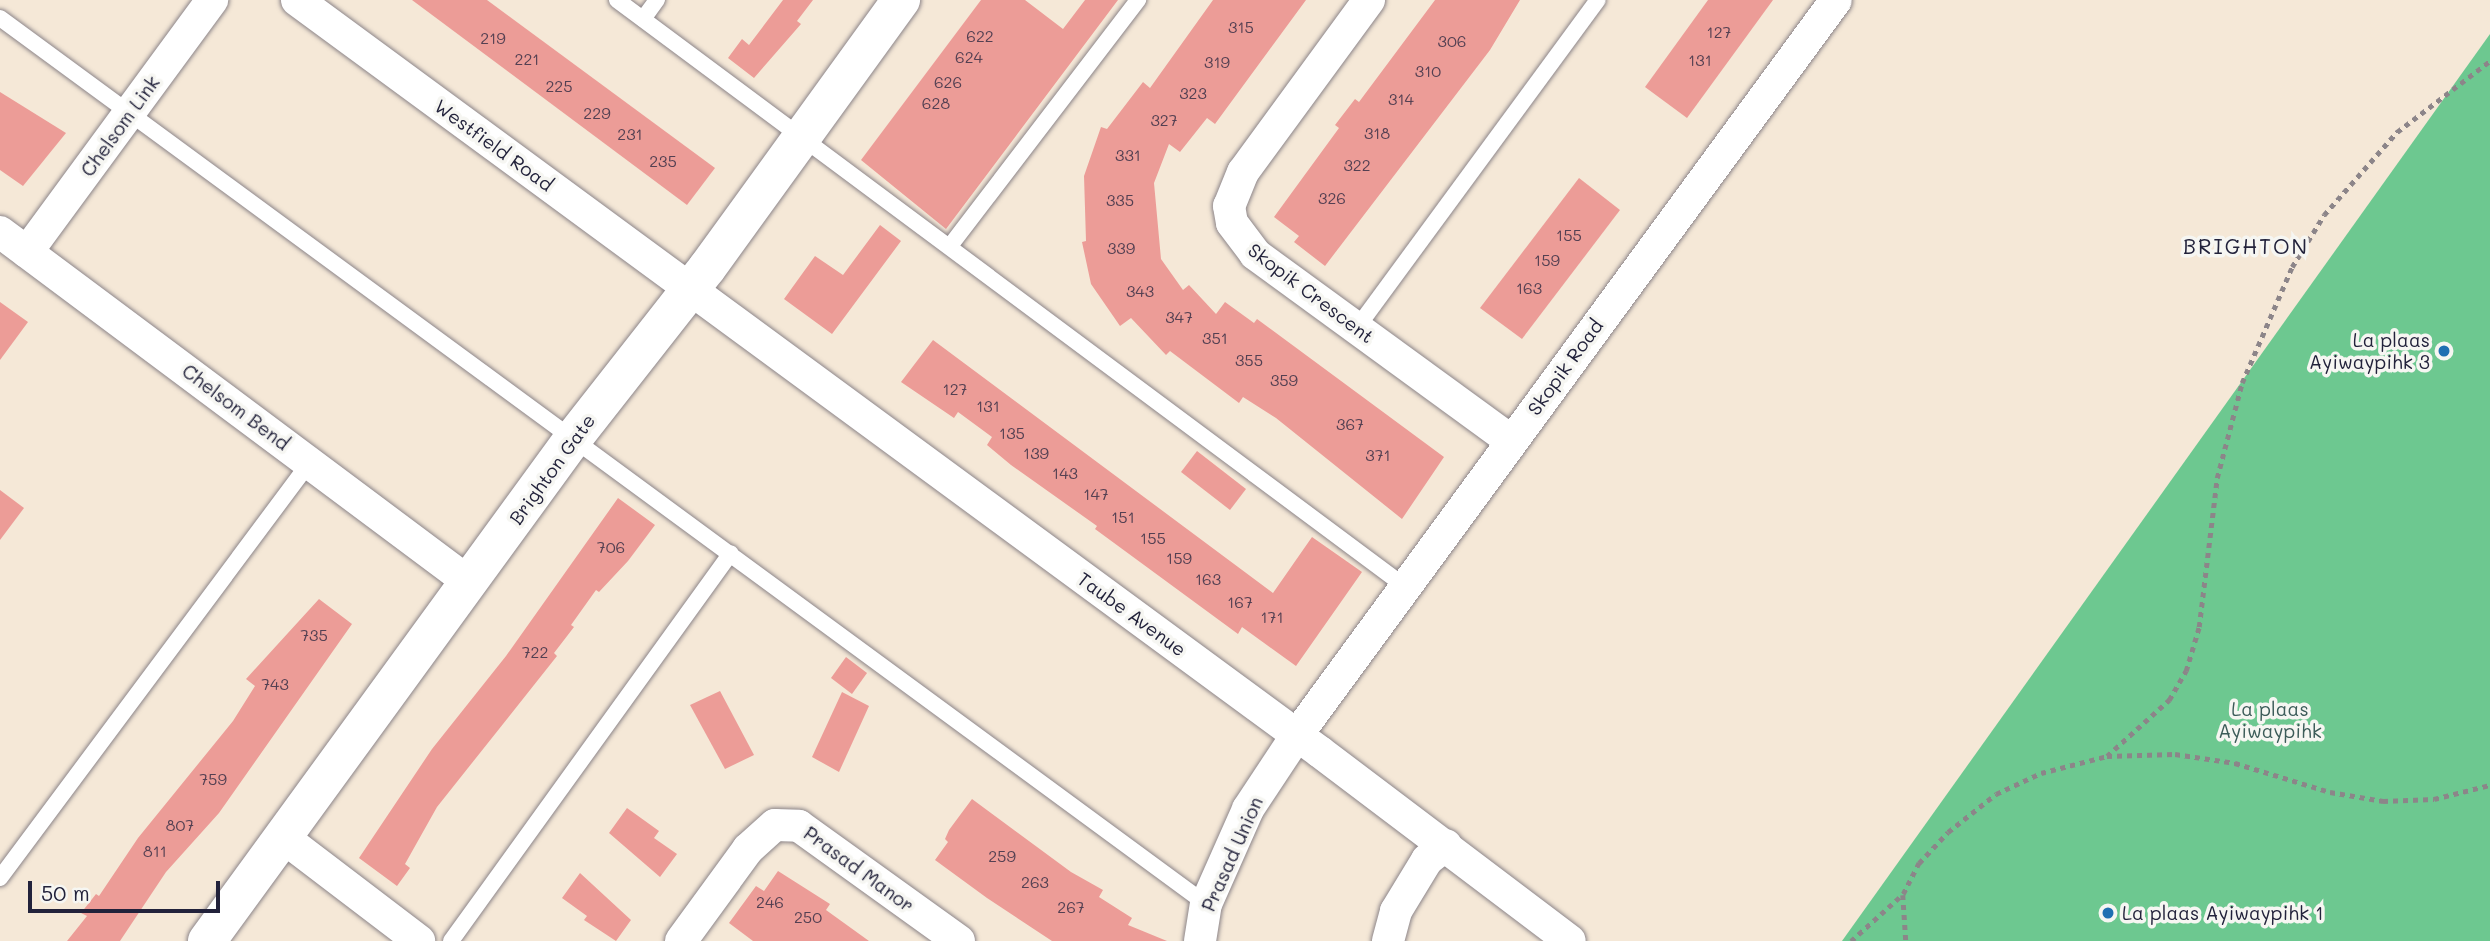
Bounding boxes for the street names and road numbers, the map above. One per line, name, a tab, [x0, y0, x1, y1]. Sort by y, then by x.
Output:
street label: Chelsom Link	[76, 71, 164, 181]
street label: Westfield Road	[430, 94, 558, 196]
street label: Skopik Crescent	[1244, 238, 1378, 348]
street label: Skopik Road	[1523, 315, 1607, 419]
street label: Chelsom Bend	[178, 359, 294, 455]
street label: Brighton Gate	[504, 409, 600, 529]
street label: Taube Avenue	[1073, 567, 1191, 661]
street label: Prasad Union	[1197, 793, 1267, 915]
street label: Prasad Manor	[800, 821, 918, 917]

